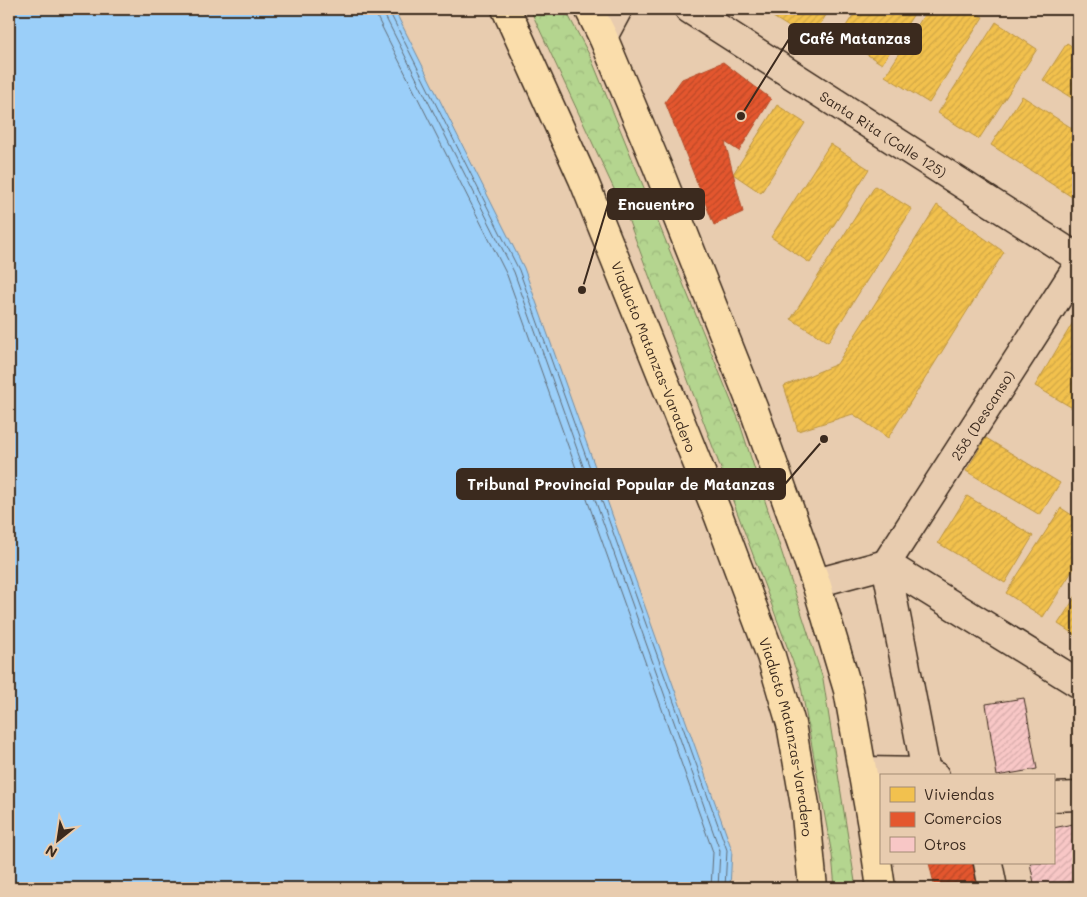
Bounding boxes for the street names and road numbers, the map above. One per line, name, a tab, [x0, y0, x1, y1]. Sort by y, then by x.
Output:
street label: Santa Rita (Calle 125)	[816, 86, 951, 181]
street label: Viaducto Matanzas-Varadero	[608, 258, 701, 455]
street label: 258 (Descanso)	[946, 366, 1018, 464]
street label: Viaducto Matanzas-Varadero	[755, 634, 817, 837]

